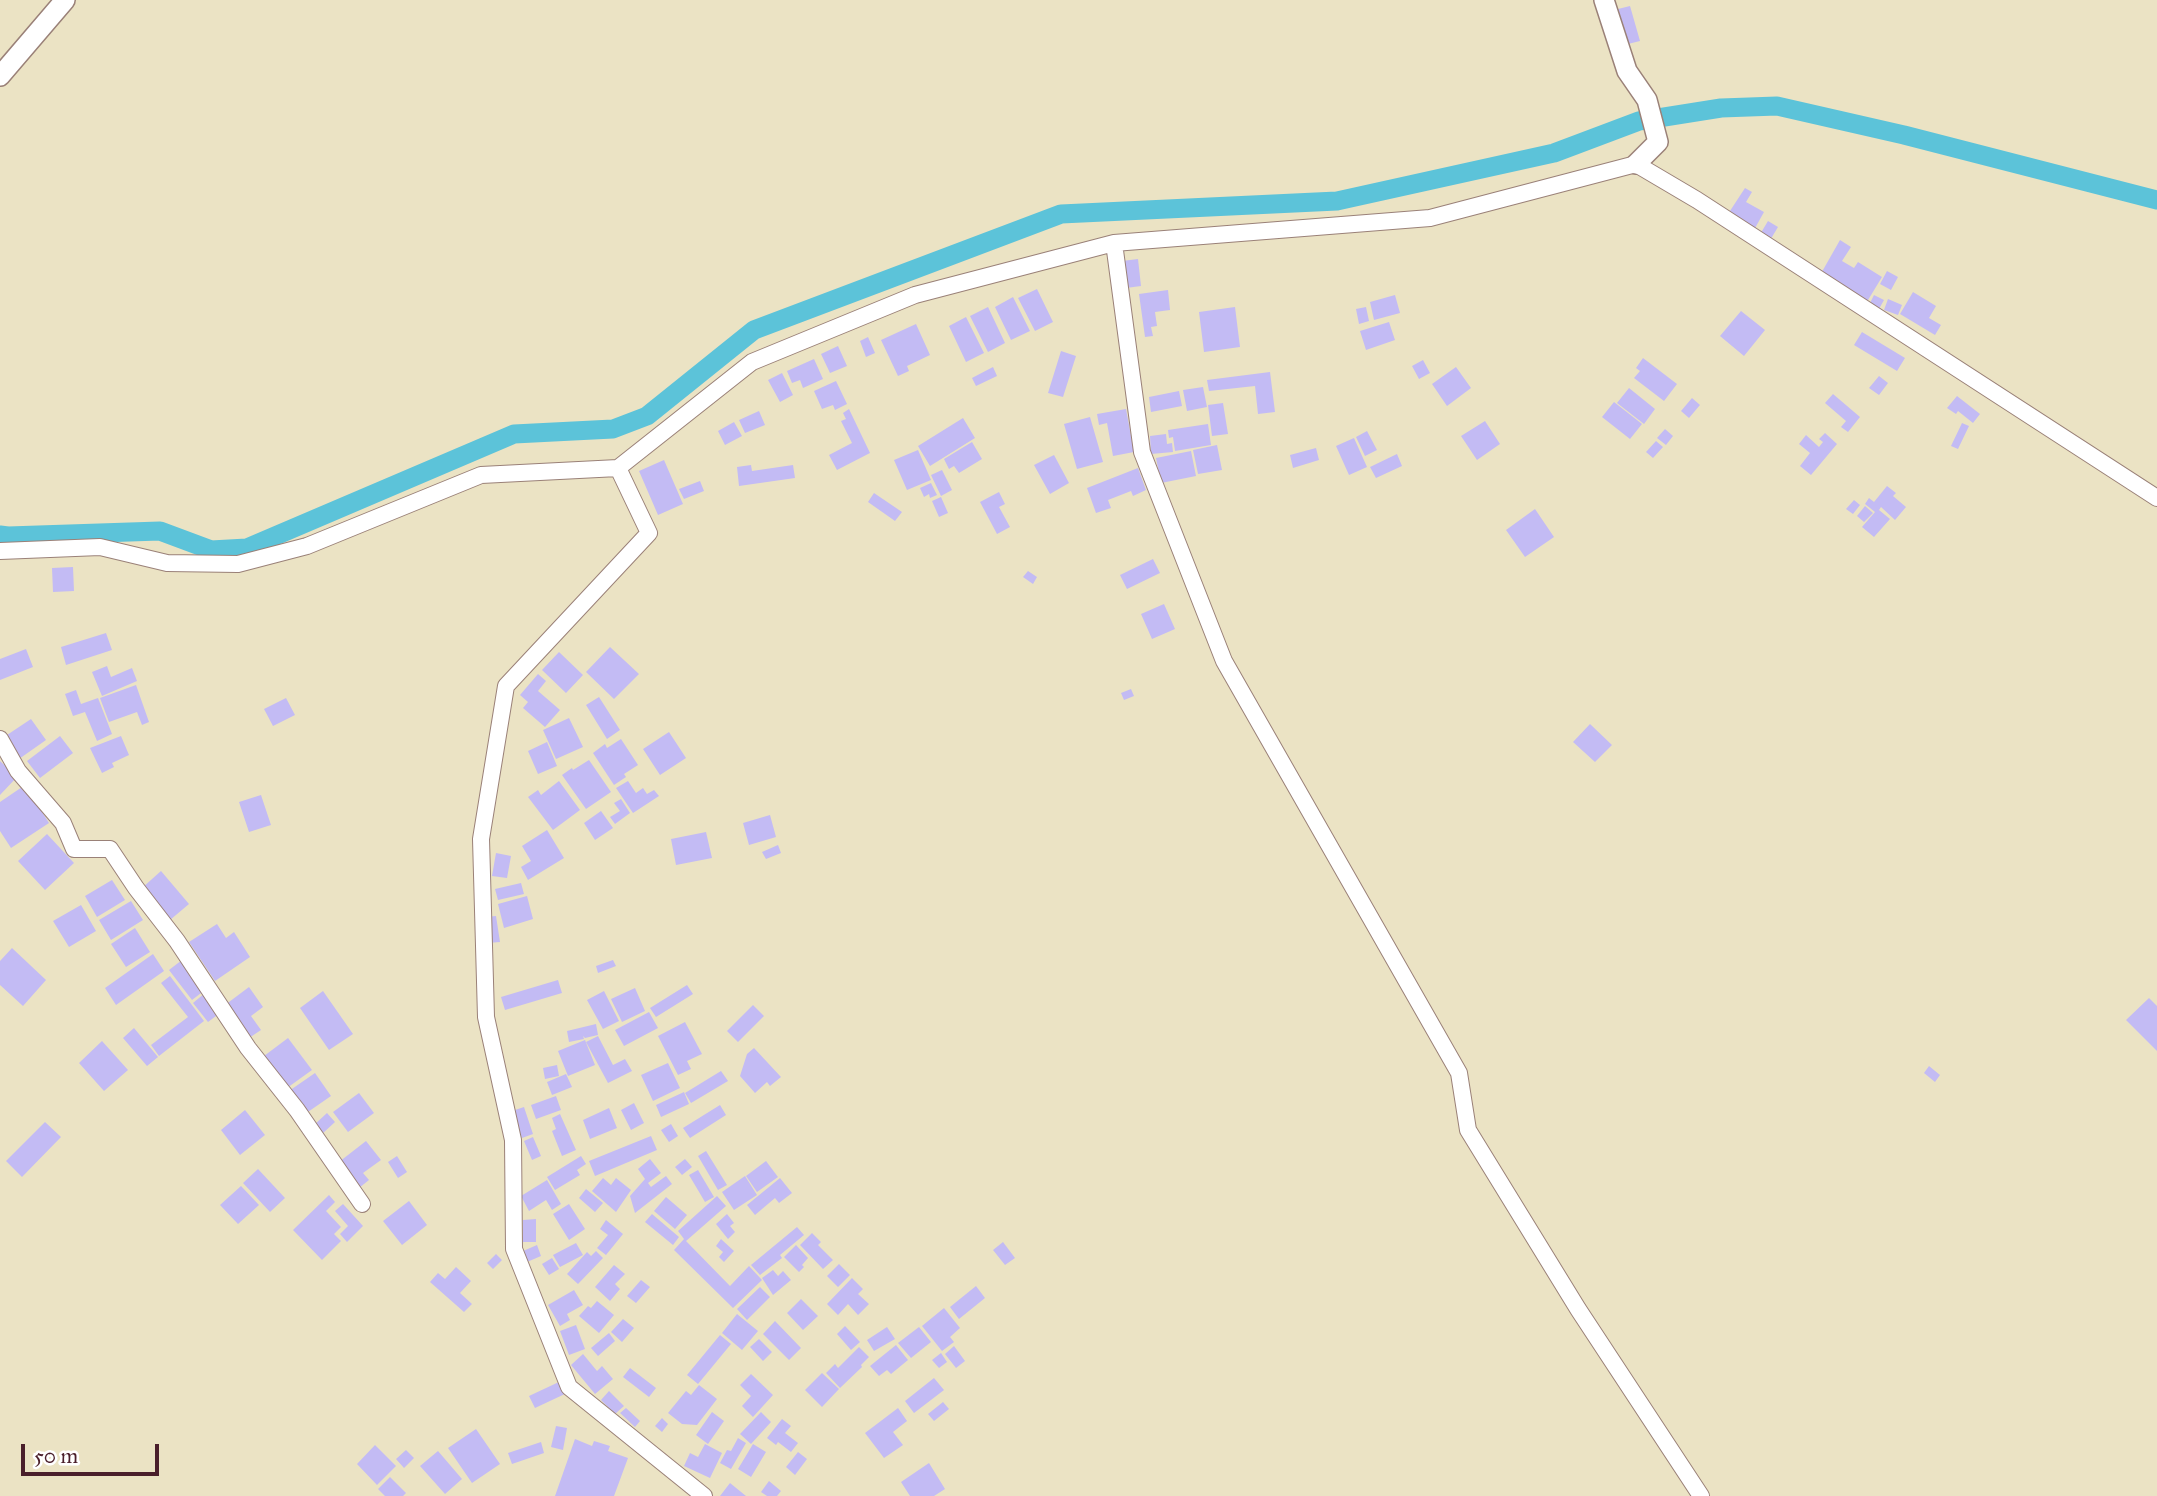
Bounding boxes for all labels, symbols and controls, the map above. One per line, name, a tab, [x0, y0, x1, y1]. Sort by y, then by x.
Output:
scale bar	[24, 1430, 163, 1474]
text: 50 m	[34, 1443, 78, 1469]

